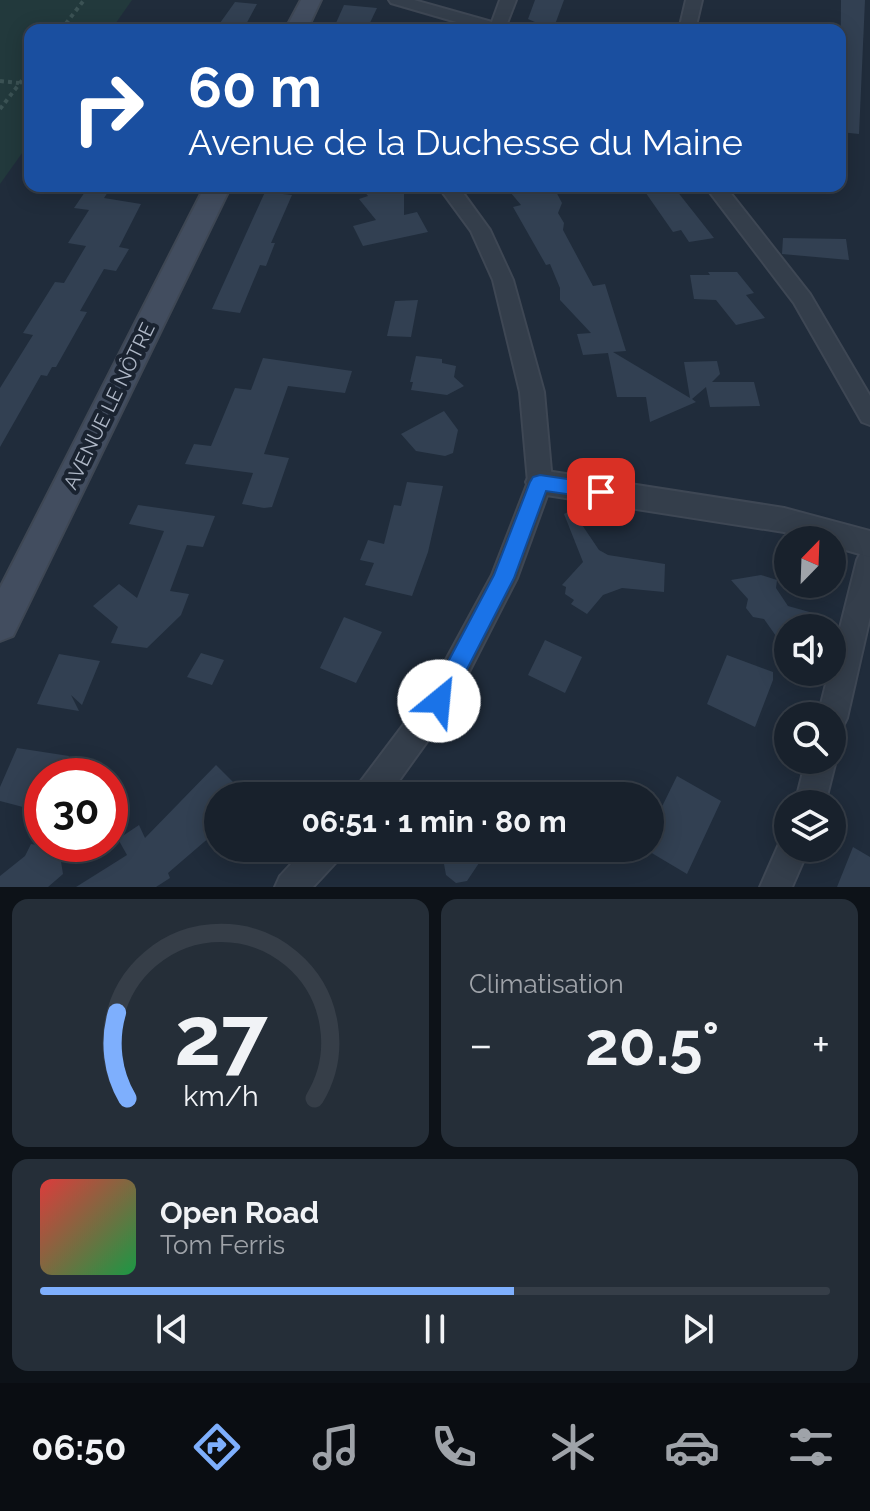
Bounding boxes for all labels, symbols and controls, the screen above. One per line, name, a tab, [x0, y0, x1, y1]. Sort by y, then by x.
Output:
text: 60 m	[188, 54, 322, 120]
icon: right	[56, 56, 160, 160]
text: Avenue de la Duchesse du Maine	[188, 121, 743, 163]
street label: AVENUE LE NÔTRE	[58, 319, 160, 493]
pin	[567, 458, 635, 526]
icon: arrive	[579, 470, 623, 514]
north arrow	[774, 526, 846, 598]
map controls	[774, 526, 846, 862]
button: sound	[774, 614, 846, 686]
position arrow	[397, 659, 481, 743]
button: search	[774, 702, 846, 774]
speed limit sign: 30	[24, 758, 128, 862]
button: layers	[774, 790, 846, 862]
text: 06:51 · 1 min · 80 m	[301, 804, 567, 839]
text: Climatisation	[469, 969, 624, 999]
text: 27	[174, 987, 268, 1084]
text: 20.5°	[585, 1009, 719, 1079]
text: −	[469, 1019, 493, 1070]
text: +	[812, 1019, 830, 1070]
text: km/h	[183, 1079, 258, 1113]
text: Open Road	[160, 1195, 319, 1230]
text: Tom Ferris	[160, 1230, 285, 1260]
icon: previous	[150, 1307, 194, 1351]
icon: pause	[413, 1307, 457, 1351]
icon: next	[676, 1307, 720, 1351]
icon: directions	[189, 1419, 245, 1475]
icon: music	[308, 1419, 364, 1475]
icon: phone	[426, 1419, 482, 1475]
icon: climate	[545, 1419, 601, 1475]
icon: car	[664, 1419, 720, 1475]
icon: filters	[783, 1419, 839, 1475]
text: 06:50	[31, 1426, 126, 1468]

